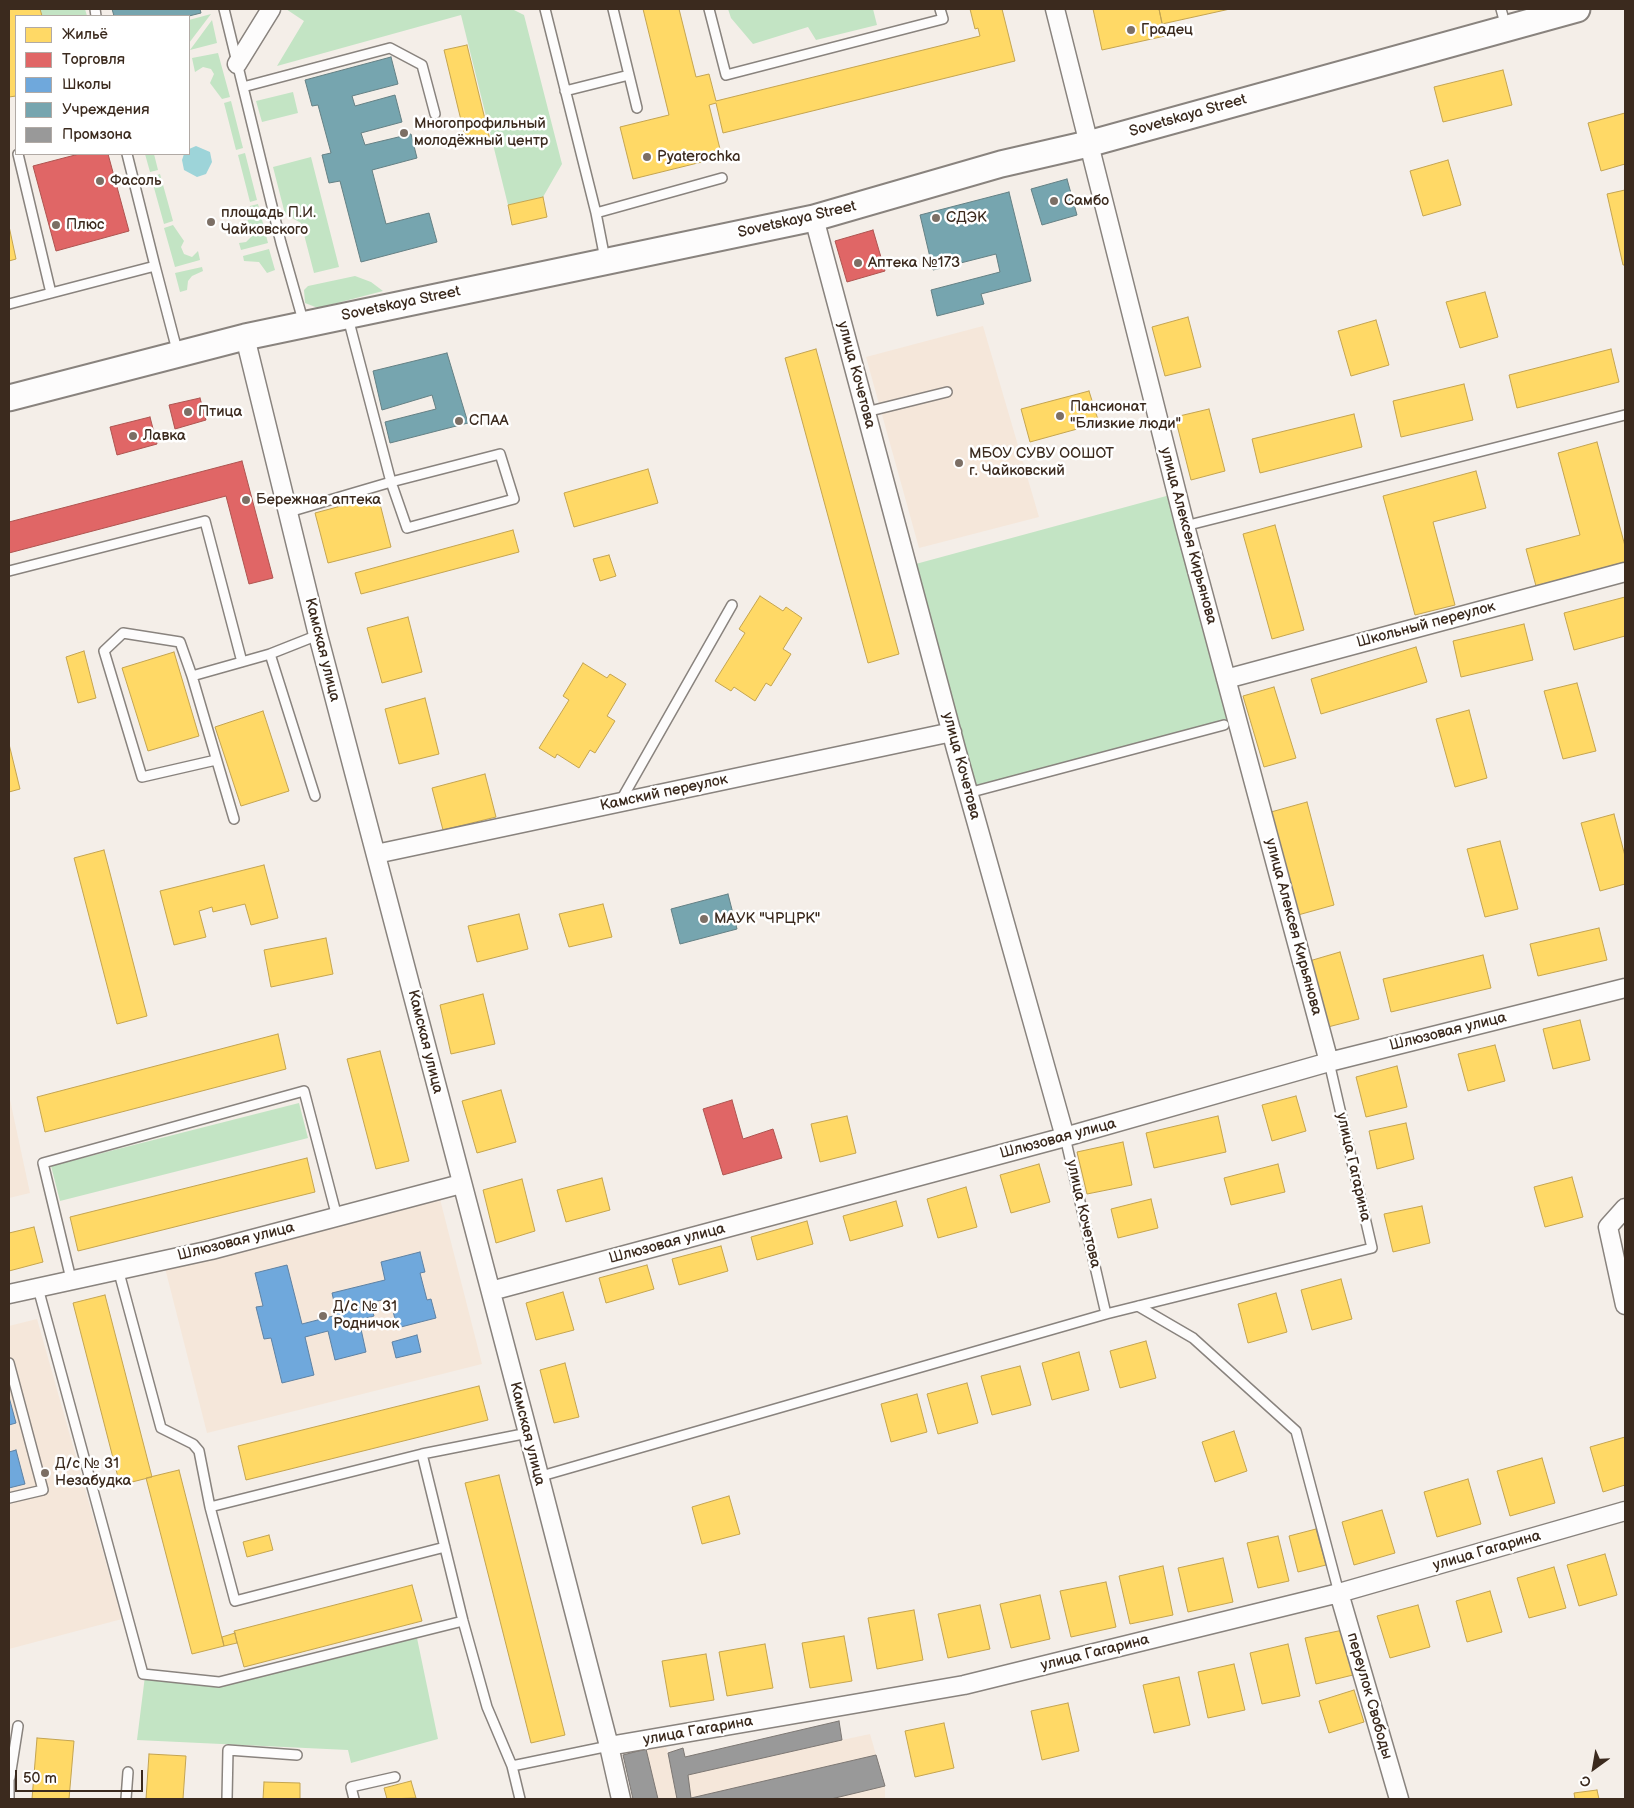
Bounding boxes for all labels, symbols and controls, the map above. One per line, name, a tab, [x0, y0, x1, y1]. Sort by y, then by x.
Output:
legend	[15, 15, 190, 155]
place label: Градец	[1141, 21, 1193, 39]
marker: Градец	[1125, 24, 1137, 36]
text: Жильё	[62, 25, 108, 44]
text: Торговля	[62, 50, 125, 69]
text: Школы	[62, 75, 111, 94]
street label: Sovetskaya Street	[1127, 91, 1249, 141]
text: Учреждения	[62, 100, 149, 119]
place label: Многопрофильный молодёжный центр	[414, 115, 548, 150]
text: Промзона	[62, 125, 132, 144]
marker: Многопрофильный молодёжный центр	[398, 127, 410, 139]
place label: Pyaterochka	[657, 148, 740, 166]
marker: Pyaterochka	[641, 151, 653, 163]
place label: Фасоль	[110, 172, 161, 190]
marker: Фасоль	[94, 175, 106, 187]
place label: Самбо	[1064, 192, 1109, 210]
marker: Самбо	[1048, 195, 1060, 207]
street label: Sovetskaya Street	[736, 198, 858, 242]
place label: площадь П.И. Чайковского	[221, 204, 316, 239]
place label: СДЭК	[946, 209, 987, 227]
marker: СДЭК	[930, 212, 942, 224]
place label: Плюс	[66, 216, 104, 234]
marker: площадь П.И. Чайковского	[205, 216, 217, 228]
marker: Плюс	[50, 219, 62, 231]
place label: Аптека №173	[868, 254, 960, 272]
marker: Аптека №173	[852, 257, 864, 269]
street label: Sovetskaya Street	[340, 283, 462, 325]
street label: улица Кочетова	[833, 319, 879, 431]
place label: Пансионат "Близкие люди"	[1070, 398, 1181, 433]
place label: Птица	[198, 403, 242, 421]
marker: Птица	[182, 406, 194, 418]
marker: Пансионат "Близкие люди"	[1054, 410, 1066, 422]
place label: СПАА	[469, 412, 509, 430]
marker: СПАА	[453, 415, 465, 427]
place label: Лавка	[143, 427, 186, 445]
marker: Лавка	[127, 430, 139, 442]
place label: МБОУ СУВУ ООШОТ г. Чайковский	[969, 445, 1114, 480]
street label: улица Алексея Кирьянова	[1156, 445, 1220, 627]
marker: МБОУ СУВУ ООШОТ г. Чайковский	[953, 457, 965, 469]
place label: Бережная аптека	[256, 491, 381, 509]
marker: Бережная аптека	[240, 494, 252, 506]
street label: Камская улица	[300, 596, 344, 704]
street label: Школьный переулок	[1355, 598, 1497, 652]
street label: улица Кочетова	[938, 710, 984, 822]
street label: Камский переулок	[599, 771, 729, 815]
street label: улица Алексея Кирьянова	[1261, 836, 1325, 1018]
place label: МАУК "ЧРЦРК"	[714, 910, 820, 928]
marker: МАУК "ЧРЦРК"	[698, 913, 710, 925]
street label: Камская улица	[403, 988, 447, 1096]
street label: Шлюзовая улица	[1388, 1009, 1508, 1055]
street label: улица Гагарина	[1332, 1111, 1374, 1223]
street label: Шлюзовая улица	[998, 1115, 1118, 1163]
street label: улица Кочетова	[1062, 1158, 1104, 1270]
street label: Шлюзовая улица	[176, 1219, 296, 1265]
street label: Шлюзовая улица	[607, 1220, 727, 1268]
place label: Д/с № 31 Родничок	[333, 1298, 399, 1333]
marker: Д/с № 31 Родничок	[317, 1310, 329, 1322]
street label: Камская улица	[505, 1380, 549, 1488]
place label: Д/с № 31 Незабудка	[55, 1455, 131, 1490]
marker: Д/с № 31 Незабудка	[39, 1467, 51, 1479]
street label: улица Гагарина	[1431, 1527, 1543, 1575]
street label: улица Гагарина	[1039, 1631, 1151, 1675]
street label: переулок Свободы	[1342, 1631, 1396, 1761]
street label: улица Гагарина	[642, 1712, 754, 1750]
north arrow	[1569, 1743, 1619, 1793]
scale bar	[18, 1760, 145, 1792]
text: 50 m	[23, 1769, 57, 1788]
text: С	[1577, 1771, 1594, 1791]

